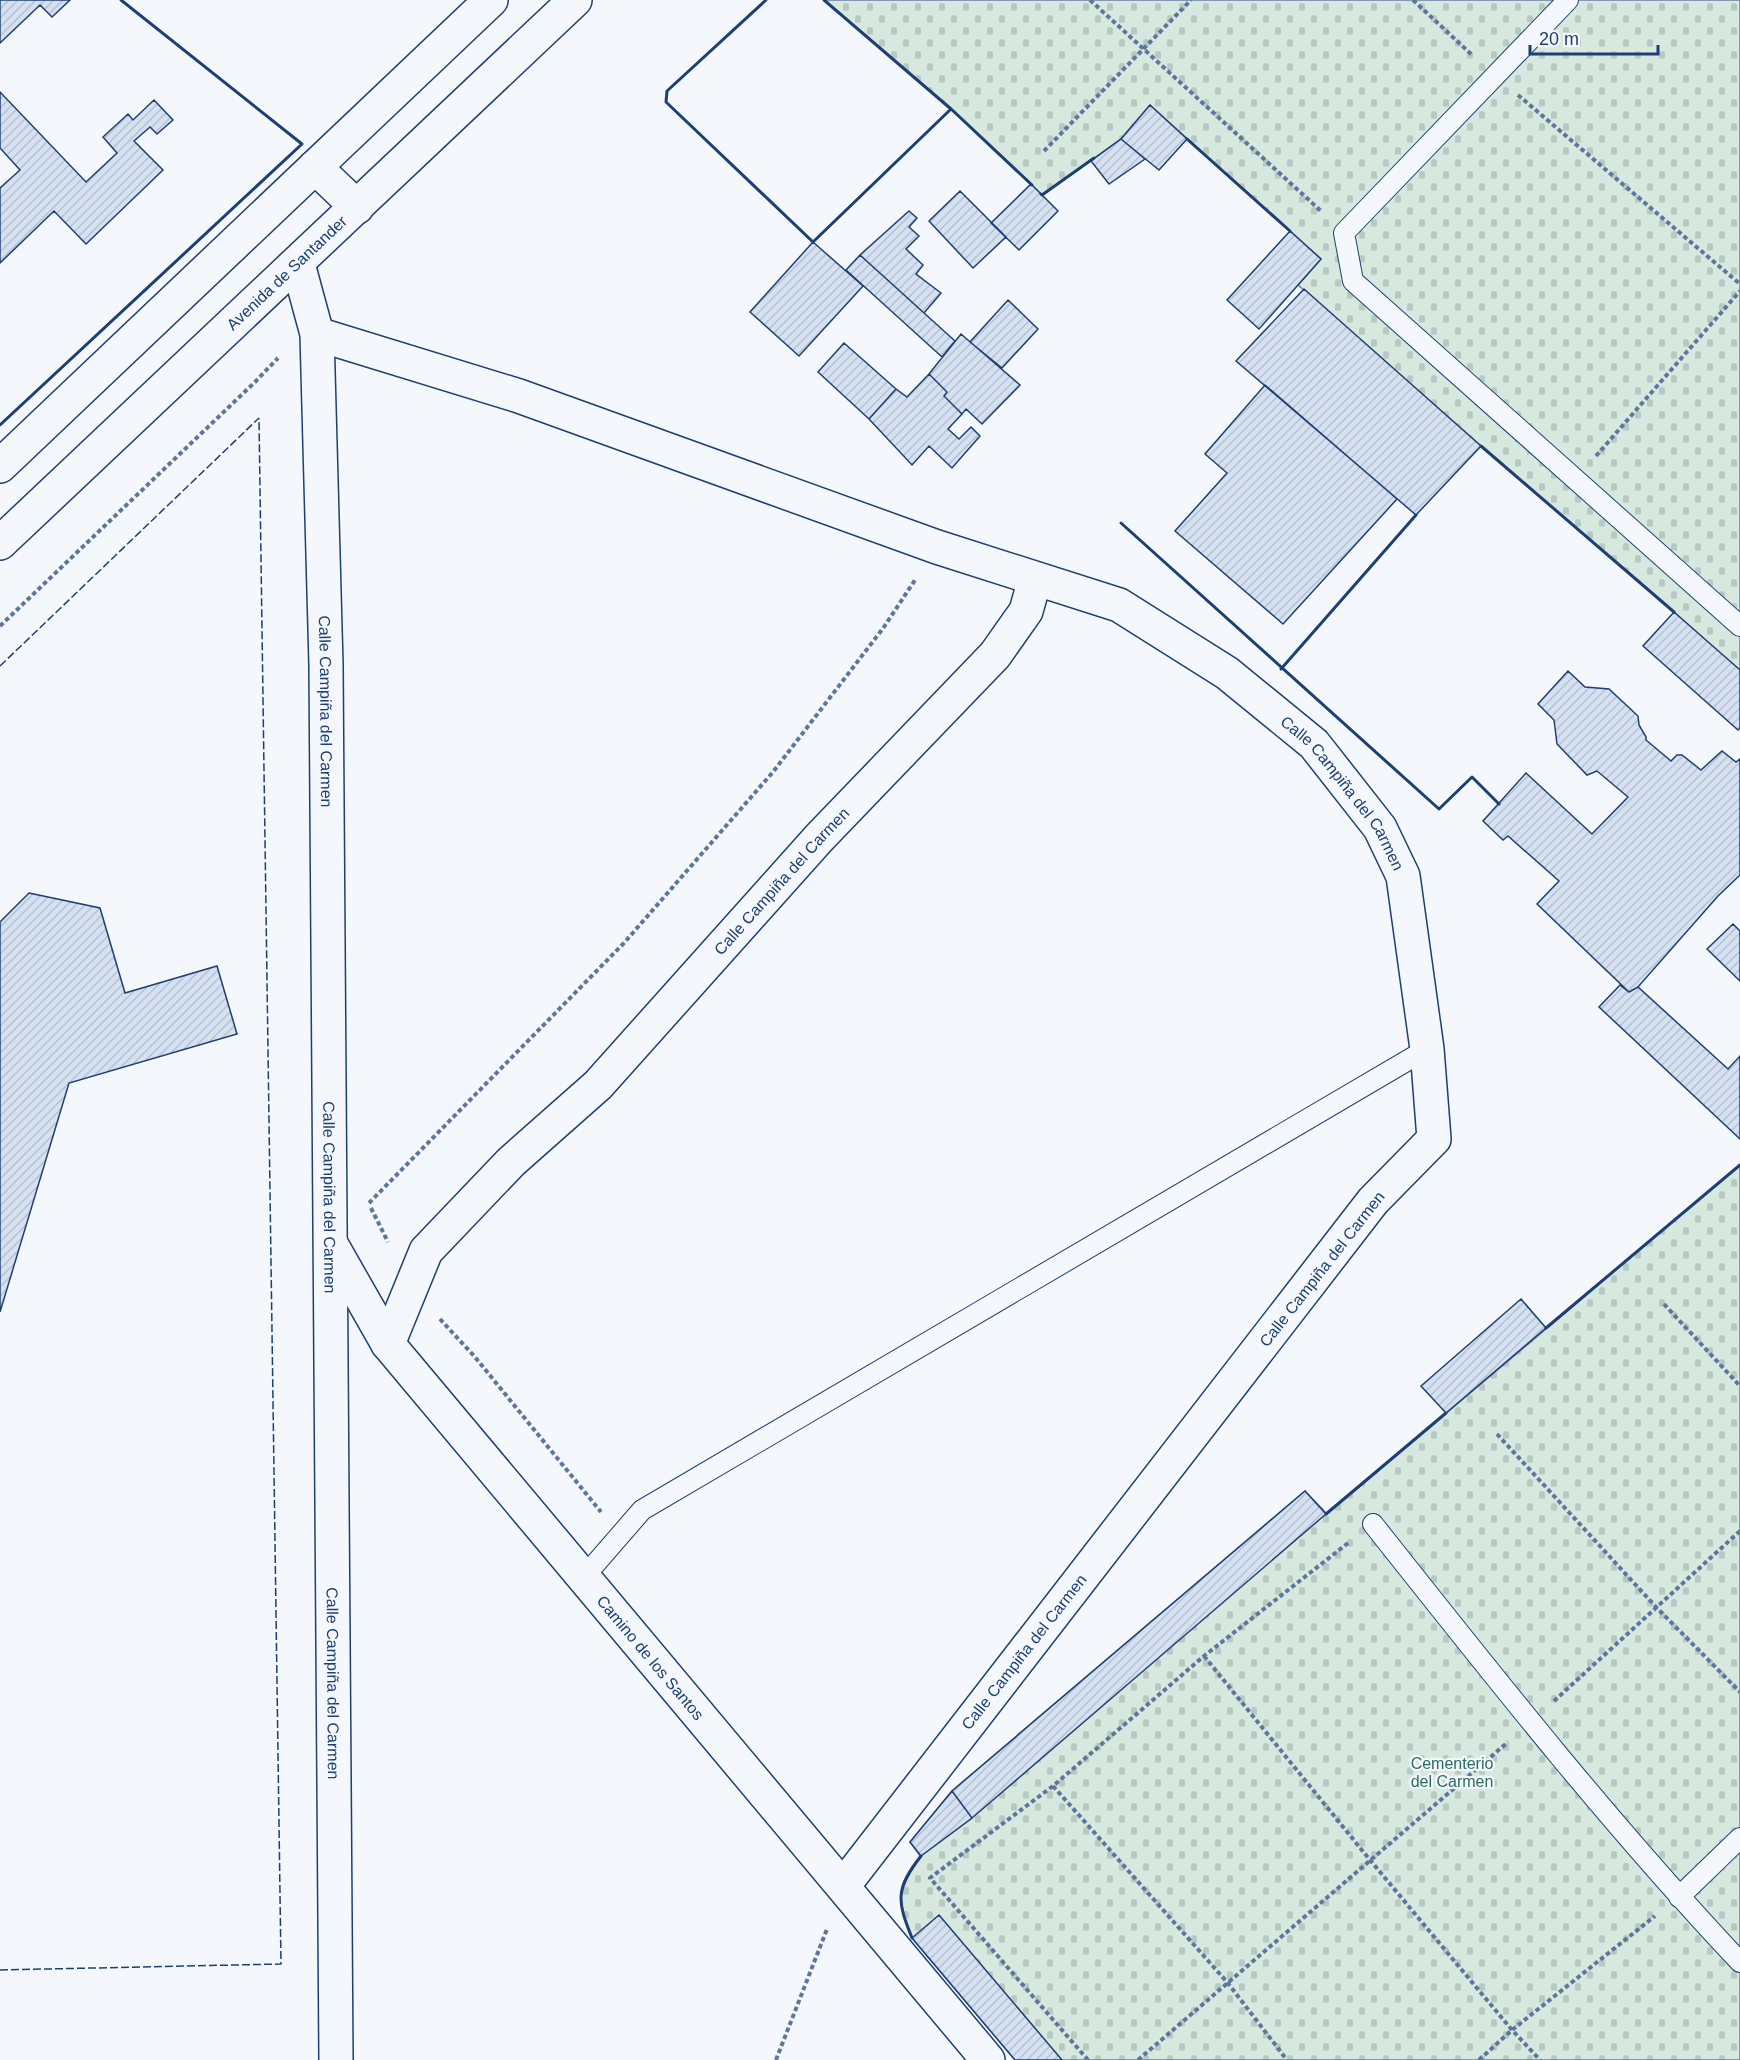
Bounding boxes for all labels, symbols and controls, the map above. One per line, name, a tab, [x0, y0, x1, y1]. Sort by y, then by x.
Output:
scale bar	[1530, 18, 1658, 56]
text: 20 m	[1539, 29, 1579, 49]
street label: Avenida de Santander	[223, 212, 350, 333]
street label: Calle Campiña del Carmen	[316, 615, 336, 808]
street label: Calle Campiña del Carmen	[1278, 712, 1407, 873]
street label: Calle Campiña del Carmen	[710, 804, 852, 958]
street label: Calle Campiña del Carmen	[321, 1101, 339, 1294]
street label: Calle Campiña del Carmen	[1256, 1188, 1388, 1350]
street label: Calle Campiña del Carmen	[958, 1571, 1090, 1733]
street label: Calle Campiña del Carmen	[324, 1587, 342, 1780]
street label: Camino de los Santos	[594, 1592, 707, 1723]
park label: Cementerio del Carmen	[1411, 1755, 1493, 1790]

